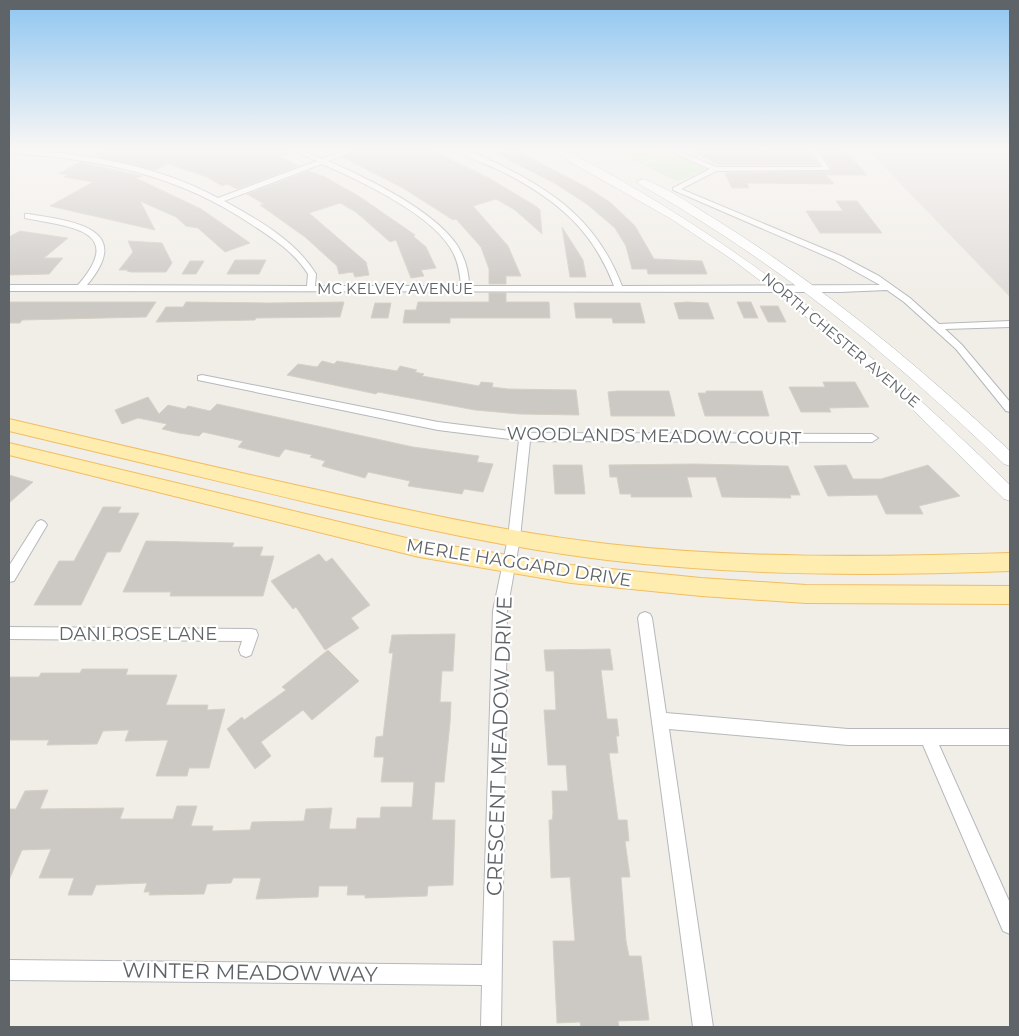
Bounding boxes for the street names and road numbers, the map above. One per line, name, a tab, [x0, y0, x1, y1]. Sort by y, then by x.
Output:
street label: NORTH CHESTER AVENUE	[758, 268, 924, 412]
street label: MC KELVEY AVENUE	[317, 279, 473, 298]
street label: WOODLANDS MEADOW COURT	[507, 422, 802, 450]
street label: MERLE HAGGARD DRIVE	[405, 534, 633, 592]
street label: CRESCENT MEADOW DRIVE	[481, 596, 517, 896]
street label: DANI ROSE LANE	[59, 623, 217, 645]
street label: WINTER MEADOW WAY	[122, 957, 379, 987]

